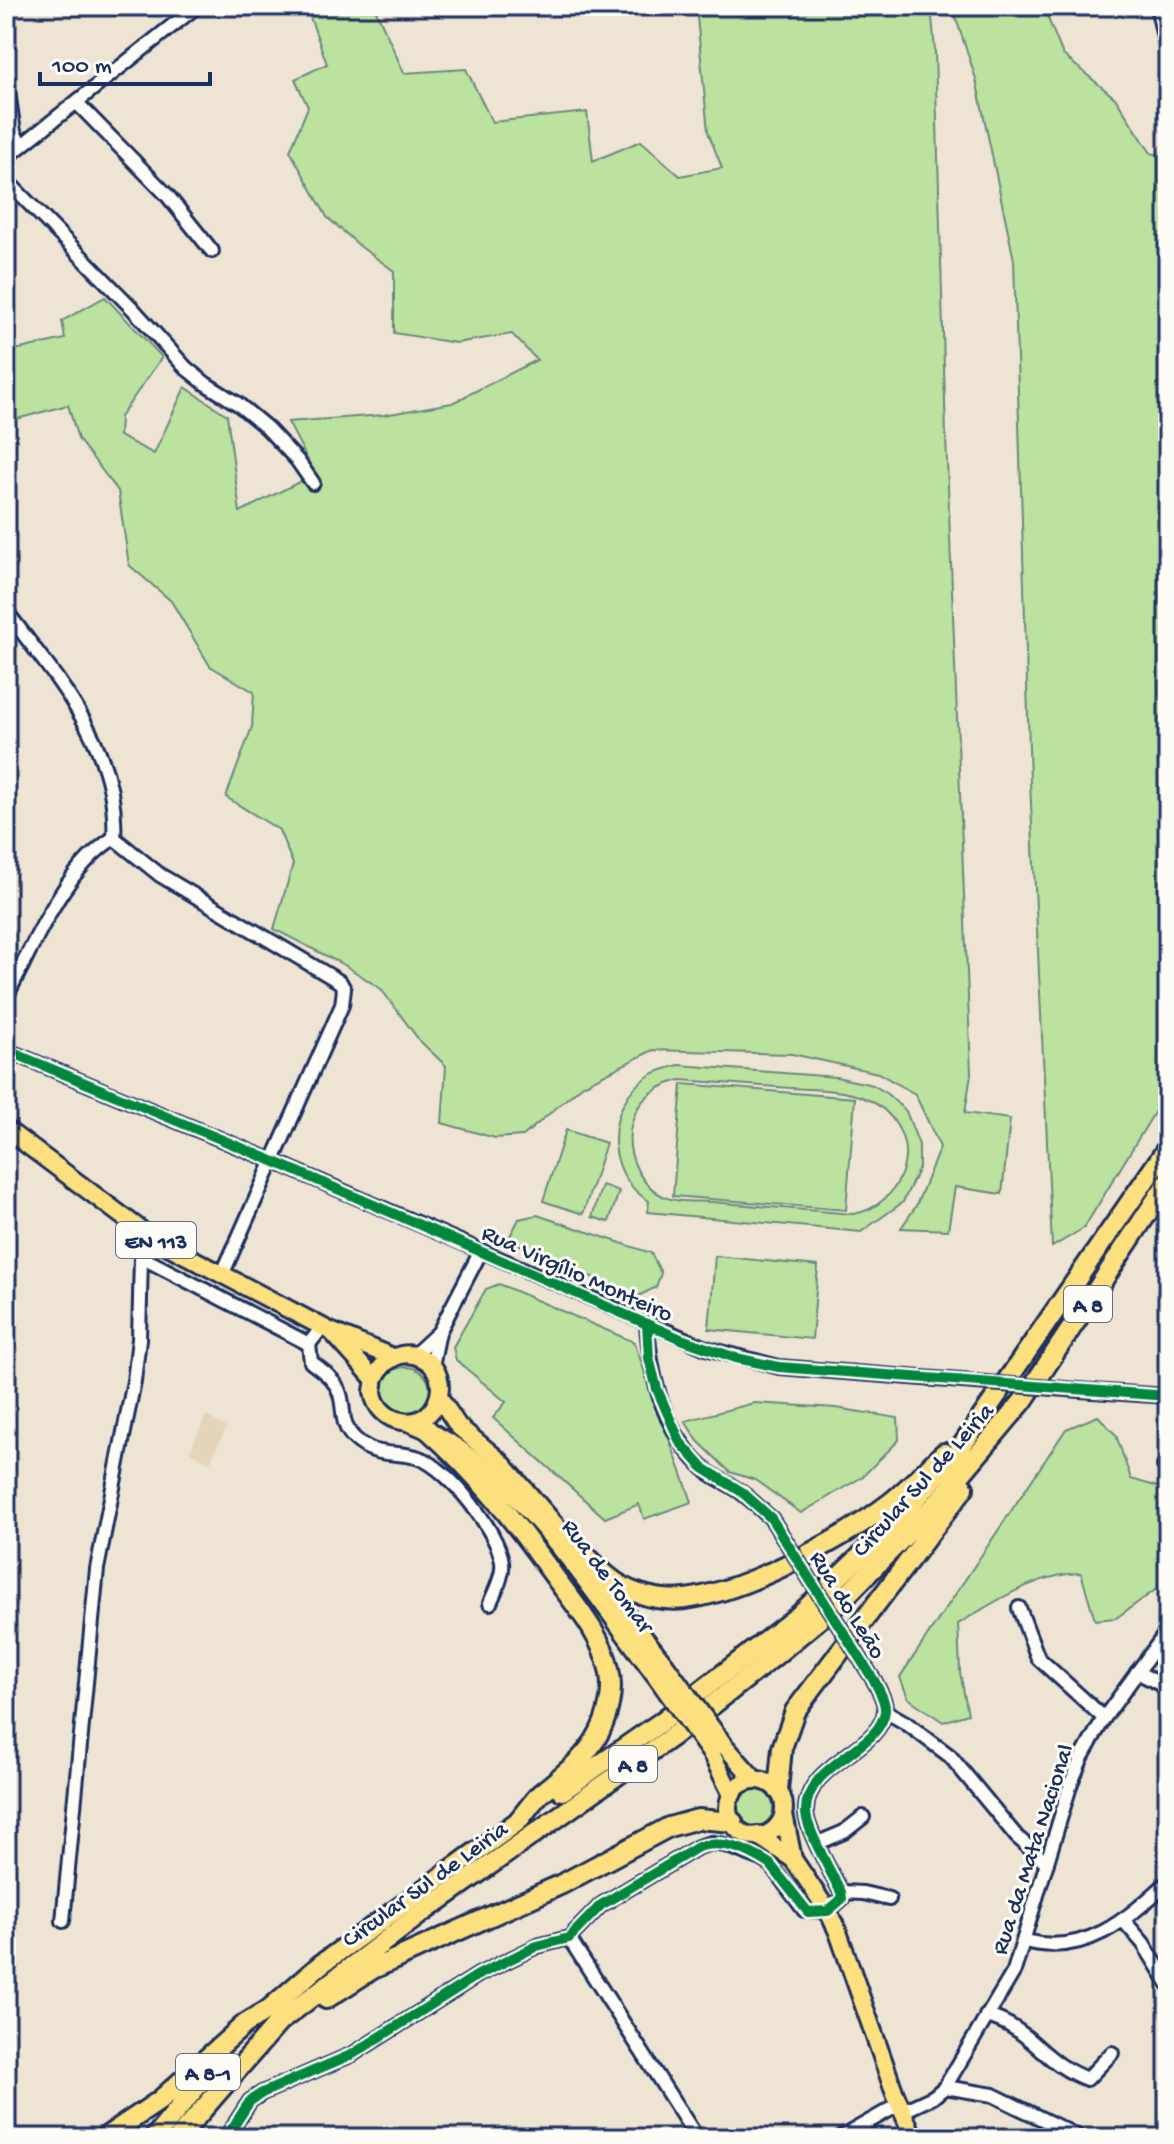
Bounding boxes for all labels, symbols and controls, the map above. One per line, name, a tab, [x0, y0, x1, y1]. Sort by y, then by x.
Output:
scale bar	[40, 36, 210, 86]
text: 100 m	[51, 53, 112, 82]
street label: Rua Virgílio Monteiro	[476, 1220, 677, 1330]
road number: EN 113	[116, 1222, 196, 1258]
road number: A 8	[1064, 1286, 1112, 1322]
street label: Circular Sul de Leiria	[848, 1398, 1002, 1565]
street label: Rua de Tomar	[554, 1514, 660, 1642]
street label: Rua do Leão	[801, 1546, 891, 1665]
street label: Rua da Mata Nacional	[987, 1741, 1082, 1959]
road number: A 8	[609, 1746, 657, 1782]
street label: Circular Sul de Leiria	[338, 1816, 515, 1956]
road number: A 8-1	[176, 2054, 240, 2090]

